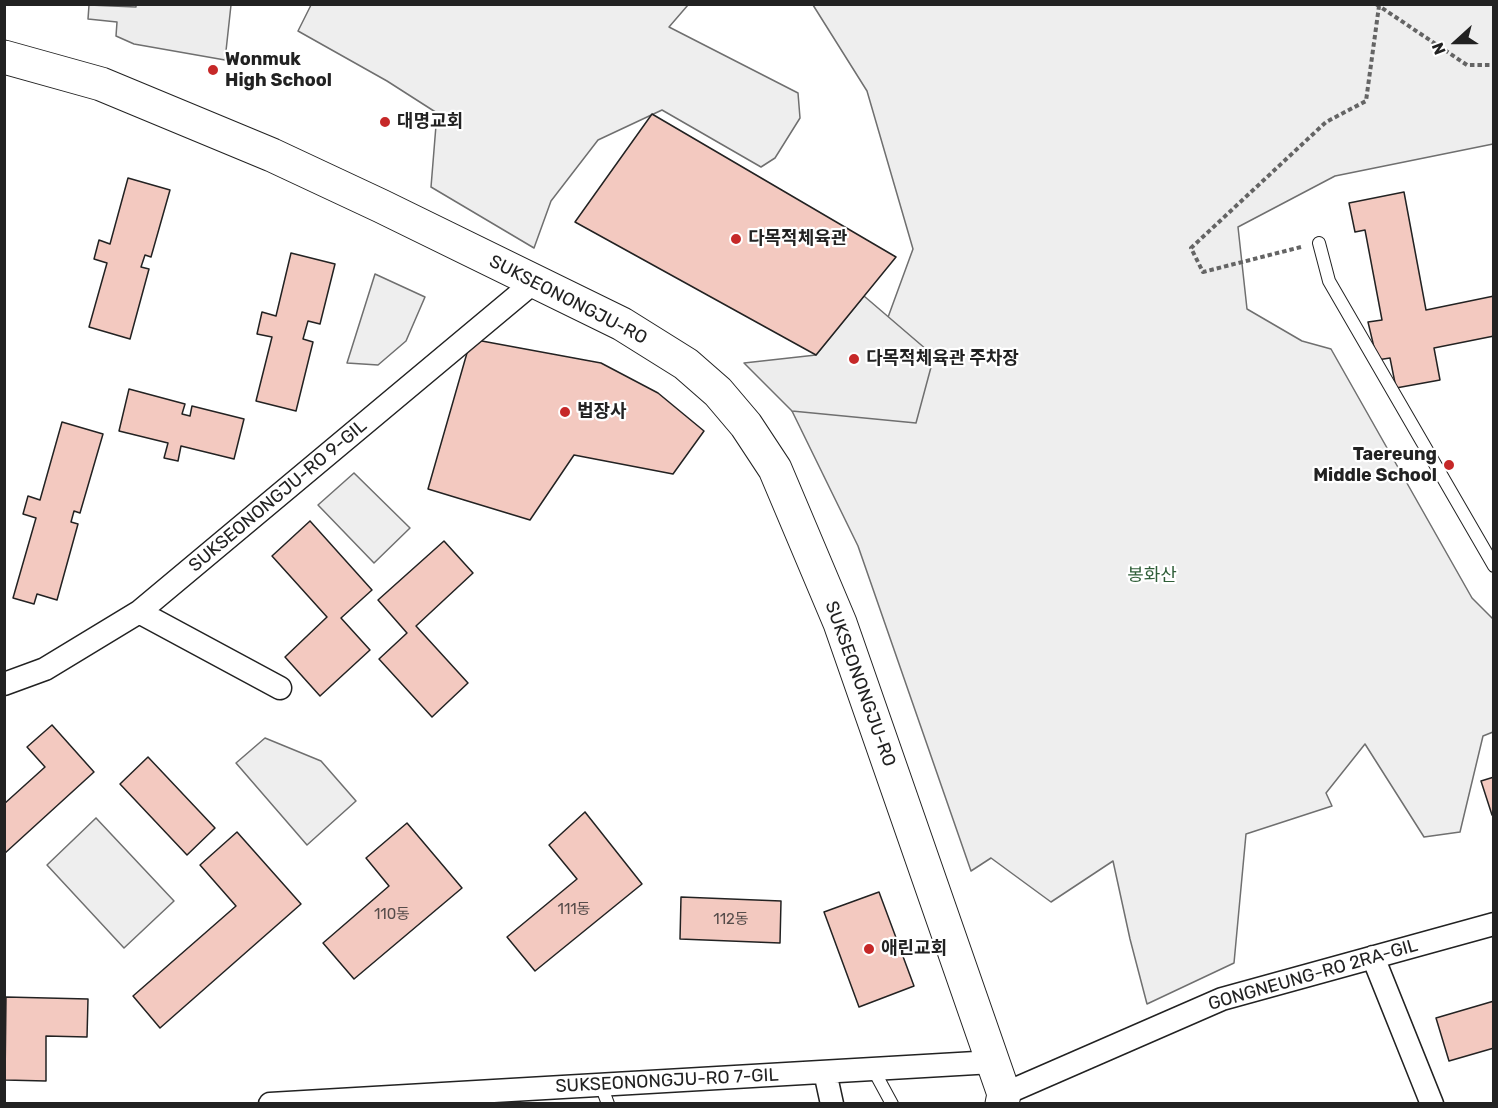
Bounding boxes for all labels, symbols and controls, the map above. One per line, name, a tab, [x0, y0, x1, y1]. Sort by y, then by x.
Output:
north arrow	[1426, 12, 1486, 72]
text: N	[1428, 40, 1450, 57]
place label: Wonmuk High School	[225, 49, 332, 92]
marker: Wonmuk High School	[206, 63, 220, 77]
place label: 대명교회	[397, 111, 463, 133]
marker: 대명교회	[378, 115, 392, 129]
place label: 다목적체육관	[748, 228, 847, 250]
marker: 다목적체육관	[729, 232, 743, 246]
street label: SUKSEONONGJU-RO	[485, 251, 651, 349]
place label: 다목적체육관 주차장	[866, 348, 1019, 370]
marker: 다목적체육관 주차장	[847, 352, 861, 366]
place label: 법장사	[577, 401, 627, 423]
marker: 법장사	[558, 405, 572, 419]
street label: SUKSEONONGJU-RO 9-GIL	[185, 415, 371, 577]
place label: Taereung Middle School	[1313, 444, 1437, 486]
marker: Taereung Middle School	[1442, 458, 1456, 472]
park label: 봉화산	[1127, 565, 1177, 587]
street label: SUKSEONONGJU-RO	[820, 598, 900, 770]
house number: 111동	[557, 901, 591, 919]
house number: 110동	[374, 906, 410, 924]
house number: 112동	[713, 911, 749, 929]
street label: GONGNEUNG-RO 2RA-GIL	[1206, 935, 1420, 1015]
place label: 애린교회	[881, 938, 947, 960]
marker: 애린교회	[862, 942, 876, 956]
street label: SUKSEONONGJU-RO 7-GIL	[555, 1064, 779, 1098]

